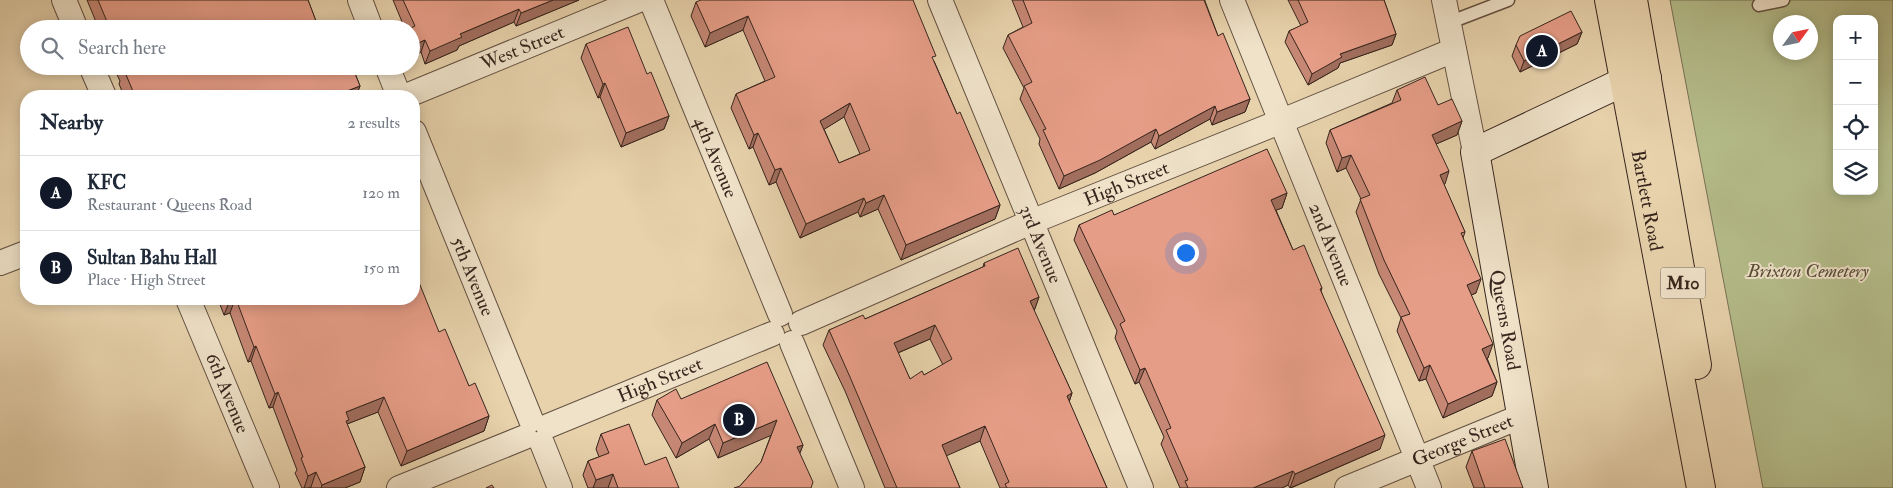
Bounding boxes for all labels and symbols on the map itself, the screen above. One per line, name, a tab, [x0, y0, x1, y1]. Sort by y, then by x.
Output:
north arrow	[1773, 15, 1818, 60]
street label: West Street	[476, 20, 568, 76]
pin: A	[1526, 32, 1558, 70]
street label: 4th Avenue	[688, 113, 743, 201]
street label: Bartlett Road	[1626, 148, 1668, 254]
street label: High Street	[1080, 156, 1173, 212]
street label: 2nd Avenue	[1303, 200, 1358, 290]
street label: 3rd Avenue	[1014, 201, 1067, 287]
street label: 5th Avenue	[446, 233, 500, 320]
your location	[1173, 240, 1199, 266]
park label: Brixton Cemetery	[1746, 259, 1869, 283]
street label: Queens Road	[1484, 268, 1526, 373]
road number: M10	[1660, 268, 1706, 298]
street label: 6th Avenue	[200, 349, 255, 437]
street label: High Street	[614, 352, 706, 408]
pin: B	[723, 401, 755, 439]
street label: George Street	[1408, 409, 1517, 472]

